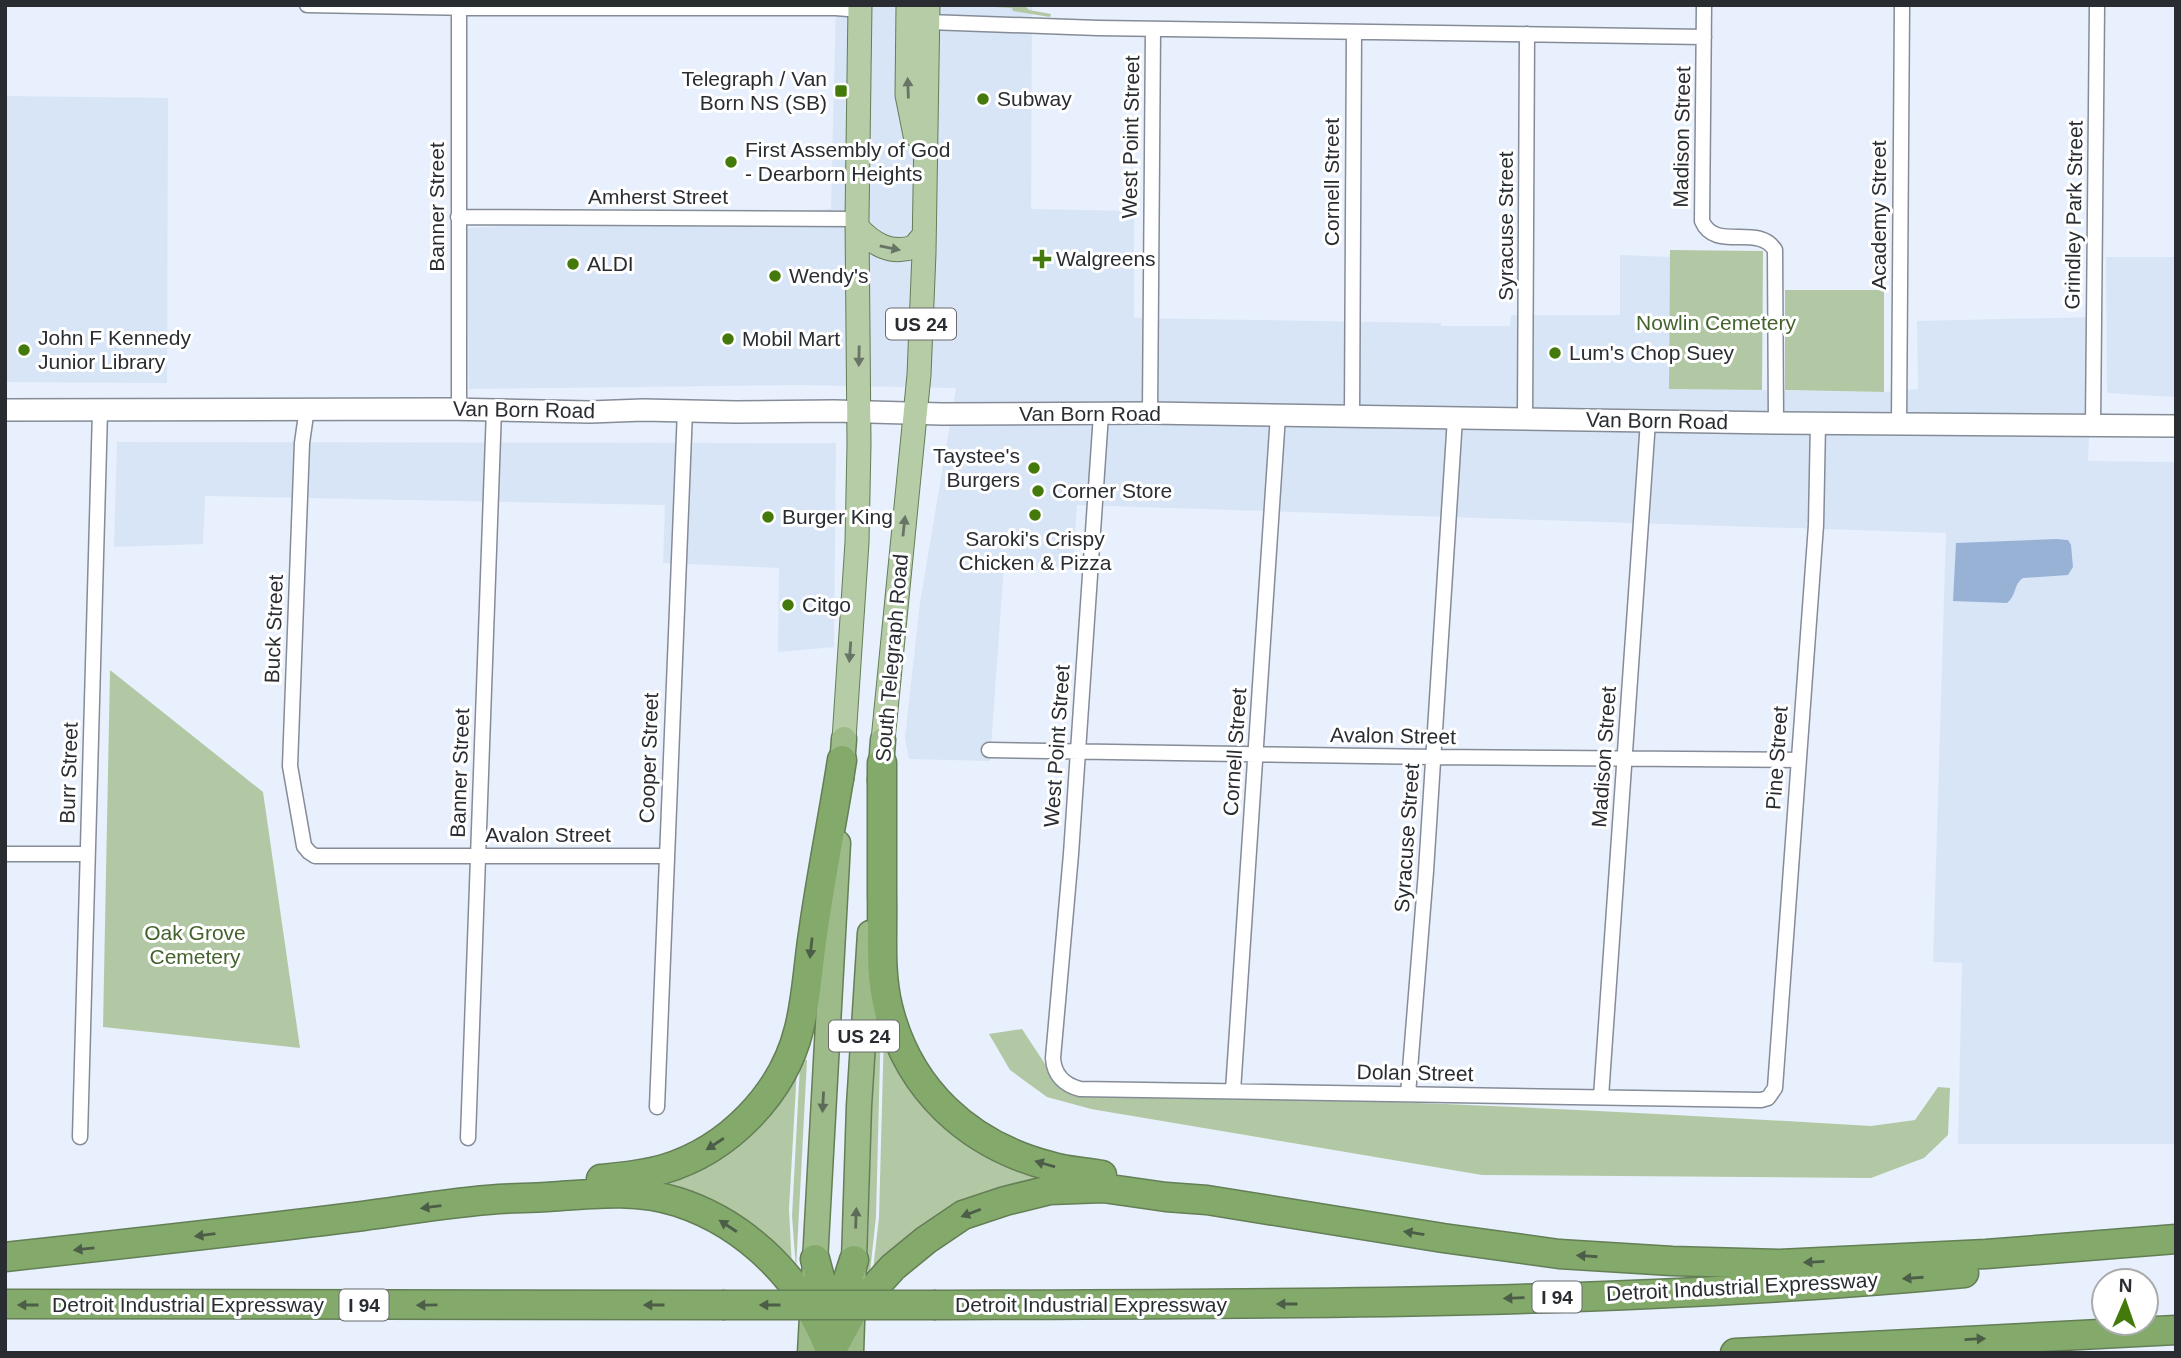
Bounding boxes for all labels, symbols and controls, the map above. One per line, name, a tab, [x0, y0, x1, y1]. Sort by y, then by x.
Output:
street label: West Point Street	[1118, 55, 1143, 219]
street label: Madison Street	[1669, 66, 1694, 208]
place label: Telegraph / Van Born NS (SB)	[681, 67, 827, 114]
one-way arrow	[902, 77, 913, 99]
marker: Telegraph / Van Born NS (SB)	[833, 83, 849, 99]
place label: Subway	[997, 87, 1072, 110]
marker: Subway	[975, 91, 991, 107]
street label: Cornell Street	[1320, 118, 1343, 246]
street label: Grindley Park Street	[2060, 120, 2087, 310]
place label: First Assembly of God - Dearborn Heights	[745, 138, 950, 185]
street label: Academy Street	[1867, 140, 1890, 290]
street label: Banner Street	[425, 142, 448, 272]
street label: Syracuse Street	[1494, 151, 1517, 301]
marker: First Assembly of God - Dearborn Heights	[723, 154, 739, 170]
street label: Amherst Street	[588, 185, 728, 208]
one-way arrow	[879, 242, 901, 253]
place label: Walgreens	[1056, 247, 1156, 270]
marker: Walgreens	[1034, 251, 1050, 267]
place label: ALDI	[587, 252, 634, 275]
marker: ALDI	[565, 256, 581, 272]
place label: Wendy's	[789, 264, 869, 287]
marker: Wendy's	[767, 268, 783, 284]
road number: US 24	[886, 308, 956, 340]
park label: Nowlin Cemetery	[1636, 311, 1796, 334]
place label: John F Kennedy Junior Library	[38, 326, 191, 373]
place label: Mobil Mart	[742, 327, 840, 350]
marker: Mobil Mart	[720, 331, 736, 347]
place label: Lum's Chop Suey	[1569, 341, 1735, 364]
marker: John F Kennedy Junior Library	[16, 342, 32, 358]
one-way arrow	[853, 345, 864, 367]
marker: Lum's Chop Suey	[1547, 345, 1563, 361]
street label: Van Born Road	[453, 397, 595, 422]
street label: Van Born Road	[1019, 402, 1161, 425]
street label: Van Born Road	[1586, 408, 1728, 433]
place label: Taystee's Burgers	[933, 444, 1020, 491]
marker: Taystee's Burgers	[1026, 460, 1042, 476]
place label: Corner Store	[1052, 479, 1172, 502]
marker: Corner Store	[1030, 483, 1046, 499]
place label: Burger King	[782, 505, 893, 528]
marker: Saroki's Crispy Chicken & Pizza	[1027, 507, 1043, 523]
marker: Burger King	[760, 509, 776, 525]
one-way arrow	[899, 515, 910, 537]
place label: Saroki's Crispy Chicken & Pizza	[959, 527, 1112, 574]
street label: South Telegraph Road	[871, 553, 912, 763]
street label: Buck Street	[260, 574, 287, 684]
place label: Citgo	[802, 593, 851, 616]
marker: Citgo	[780, 597, 796, 613]
one-way arrow	[844, 641, 855, 663]
street label: West Point Street	[1039, 664, 1074, 828]
street label: Madison Street	[1587, 686, 1620, 828]
street label: Cornell Street	[1219, 687, 1250, 817]
street label: Cooper Street	[635, 692, 662, 824]
street label: Pine Street	[1761, 705, 1792, 811]
street label: Banner Street	[446, 708, 473, 838]
street label: Burr Street	[55, 722, 82, 824]
street label: Avalon Street	[1330, 723, 1456, 748]
street label: Syracuse Street	[1390, 762, 1423, 913]
street label: Avalon Street	[485, 823, 611, 846]
park label: Oak Grove Cemetery	[144, 921, 246, 968]
one-way arrow	[805, 938, 816, 960]
road number: US 24	[829, 1020, 899, 1052]
street label: Dolan Street	[1356, 1060, 1474, 1085]
one-way arrow	[818, 1091, 829, 1113]
one-way arrow	[706, 1138, 725, 1151]
one-way arrow	[1034, 1159, 1055, 1169]
one-way arrow	[419, 1202, 441, 1213]
one-way arrow	[850, 1207, 862, 1229]
one-way arrow	[961, 1208, 982, 1219]
one-way arrow	[718, 1220, 737, 1233]
one-way arrow	[1403, 1227, 1425, 1238]
one-way arrow	[194, 1230, 216, 1241]
one-way arrow	[72, 1243, 94, 1254]
one-way arrow	[1576, 1250, 1598, 1261]
one-way arrow	[1803, 1257, 1825, 1268]
north arrow	[2090, 1267, 2160, 1337]
street label: Detroit Industrial Expressway	[1606, 1268, 1879, 1305]
one-way arrow	[1901, 1273, 1923, 1284]
text: N	[2118, 1275, 2133, 1296]
road number: I 94	[1532, 1282, 1582, 1312]
road number: I 94	[340, 1289, 388, 1320]
street label: Detroit Industrial Expressway	[52, 1293, 324, 1316]
street label: Detroit Industrial Expressway	[955, 1293, 1227, 1316]
one-way arrow	[1503, 1293, 1525, 1304]
one-way arrow	[1276, 1298, 1298, 1310]
one-way arrow	[16, 1299, 38, 1311]
one-way arrow	[415, 1299, 437, 1311]
one-way arrow	[643, 1299, 665, 1311]
one-way arrow	[758, 1299, 780, 1311]
one-way arrow	[1964, 1334, 1986, 1345]

